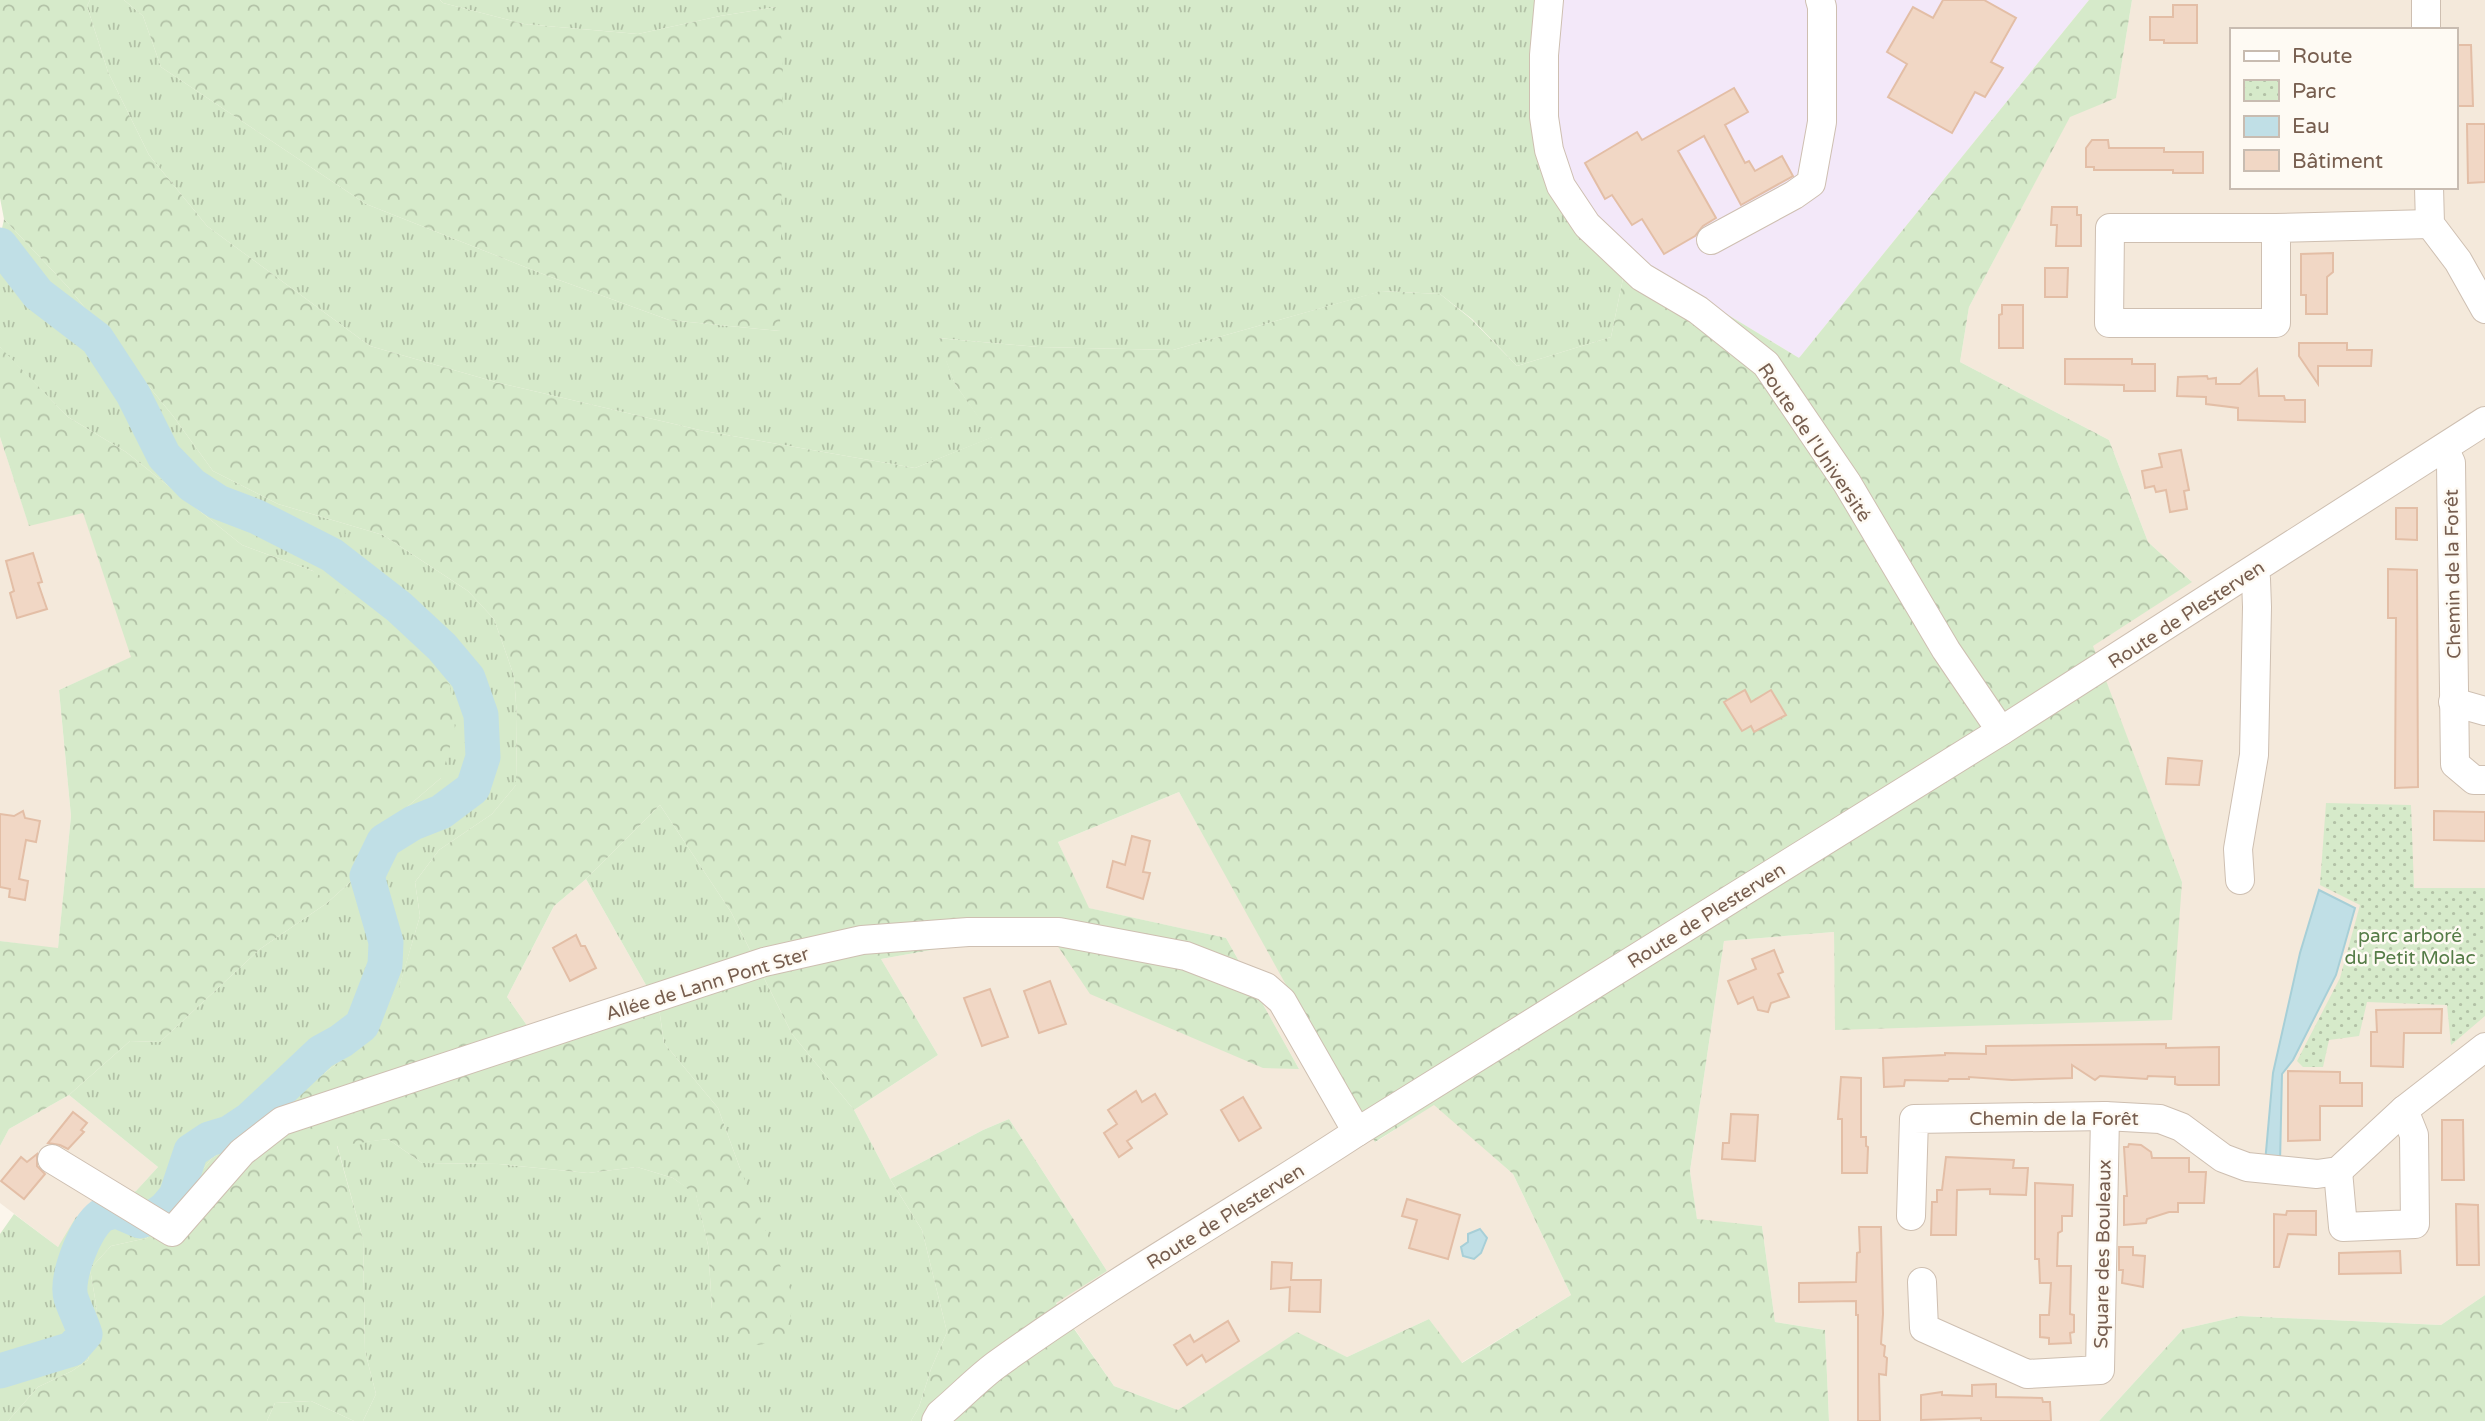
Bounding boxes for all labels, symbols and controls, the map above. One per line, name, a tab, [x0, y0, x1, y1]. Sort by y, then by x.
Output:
legend	[2230, 28, 2457, 189]
text: Route	[2292, 44, 2352, 69]
text: Parc	[2292, 79, 2336, 104]
text: Eau	[2292, 114, 2330, 139]
text: Bâtiment	[2292, 149, 2383, 174]
street label: Route de l'Université	[1753, 359, 1875, 526]
street label: Chemin de la Forêt	[2441, 489, 2465, 659]
street label: Route de Plesterven	[2104, 556, 2269, 674]
street label: Route de Plesterven	[1624, 858, 1789, 973]
park label: parc arboré du Petit Molac	[2344, 925, 2476, 969]
street label: Allée de Lann Pont Ster	[603, 942, 812, 1025]
street label: Chemin de la Forêt	[1969, 1108, 2139, 1130]
street label: Route de Plesterven	[1143, 1159, 1308, 1274]
street label: Square des Bouleaux	[2090, 1159, 2116, 1349]

